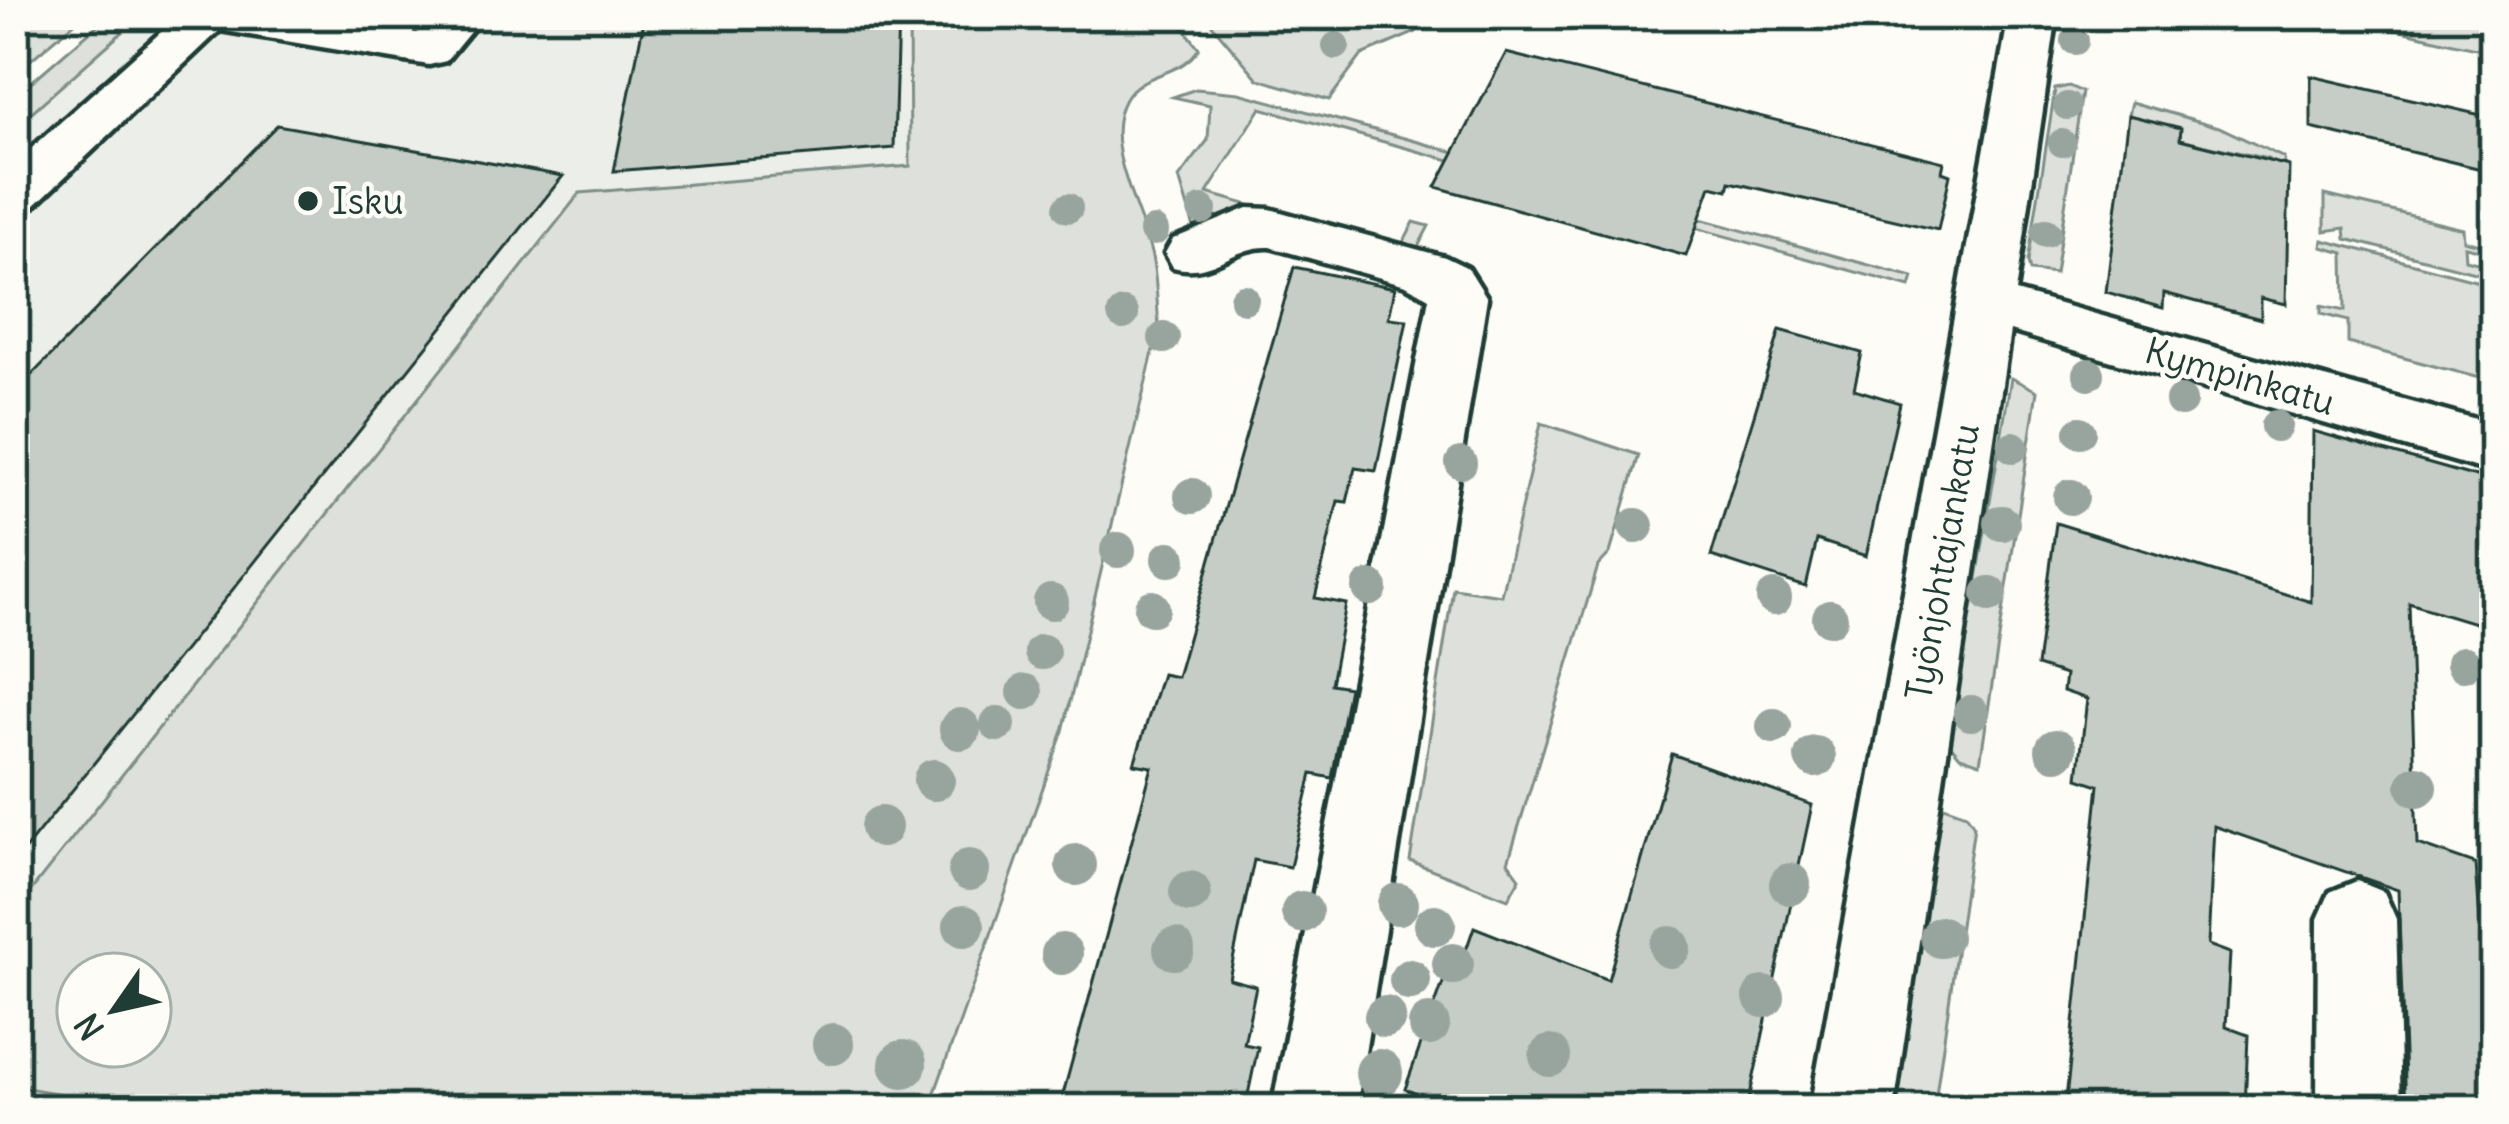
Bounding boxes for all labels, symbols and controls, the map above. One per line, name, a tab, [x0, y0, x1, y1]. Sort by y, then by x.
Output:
place label: Isku	[332, 179, 403, 224]
marker: Isku	[295, 188, 321, 214]
street label: Kympinkatu	[2140, 328, 2340, 425]
street label: Työnjohtajankatu	[1896, 420, 1989, 704]
north arrow	[54, 950, 174, 1070]
text: N	[65, 1006, 113, 1048]

